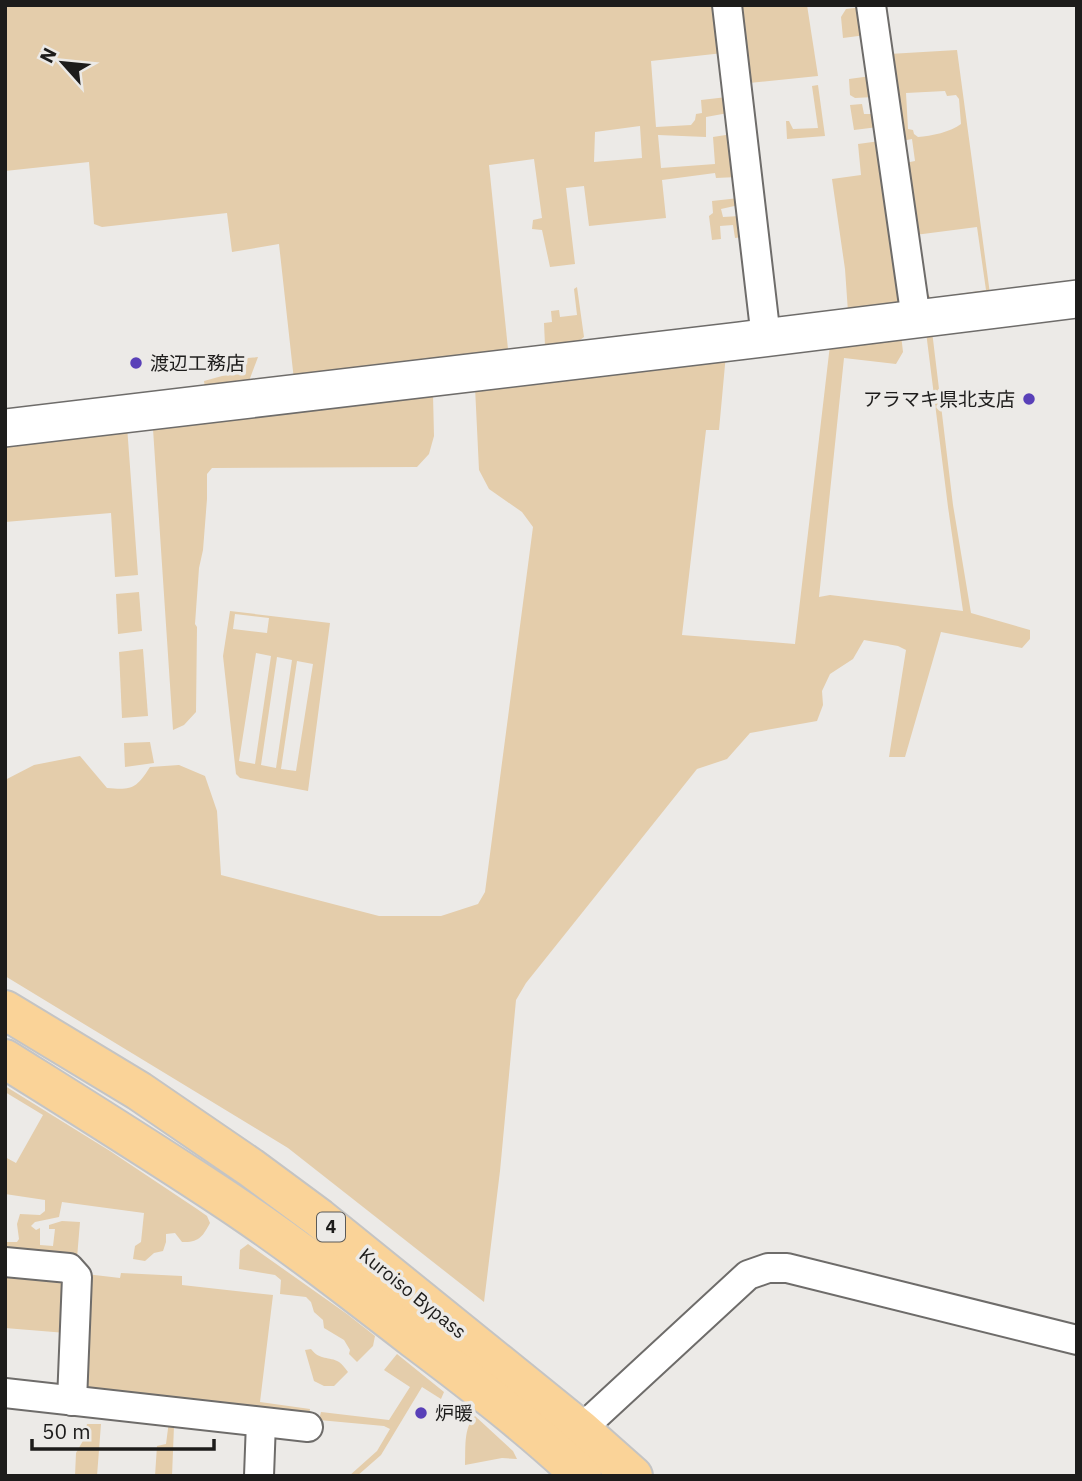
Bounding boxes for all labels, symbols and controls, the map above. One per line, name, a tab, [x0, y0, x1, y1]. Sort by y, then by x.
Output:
north arrow	[28, 28, 98, 98]
text: N	[34, 44, 62, 67]
place label: 渡辺工務店	[150, 351, 245, 375]
marker: 渡辺工務店	[128, 355, 144, 371]
place label: アラマキ県北支店	[863, 387, 1015, 411]
marker: アラマキ県北支店	[1021, 391, 1037, 407]
road number: 4	[317, 1212, 345, 1242]
street label: Kuroiso Bypass	[355, 1243, 471, 1343]
place label: 炉暖	[435, 1401, 473, 1425]
marker: 炉暖	[413, 1405, 429, 1421]
scale bar	[32, 1408, 214, 1452]
text: 50 m	[42, 1417, 91, 1445]

